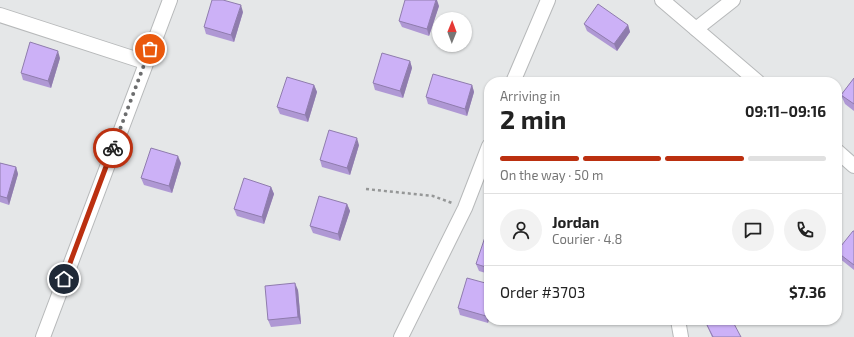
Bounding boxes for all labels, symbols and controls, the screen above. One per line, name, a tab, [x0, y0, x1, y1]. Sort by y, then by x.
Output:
north arrow	[432, 12, 472, 52]
map controls	[432, 12, 472, 52]
pin	[133, 32, 167, 66]
icon: bag	[139, 38, 161, 60]
text: Arriving in	[500, 88, 560, 104]
text: 09:11–09:16	[745, 102, 826, 120]
text: 2 min	[500, 103, 566, 134]
courier	[93, 128, 133, 168]
icon: bike	[102, 137, 124, 159]
text: On the way · 50 m	[500, 167, 603, 183]
button: person	[500, 209, 542, 251]
button: chat	[732, 209, 774, 251]
button: phone	[784, 209, 826, 251]
text: Jordan	[552, 213, 599, 231]
text: Courier · 4.8	[552, 231, 622, 247]
pin	[47, 262, 81, 296]
icon: home	[53, 268, 75, 290]
text: Order #3703	[500, 283, 585, 301]
text: $7.36	[789, 283, 826, 301]

